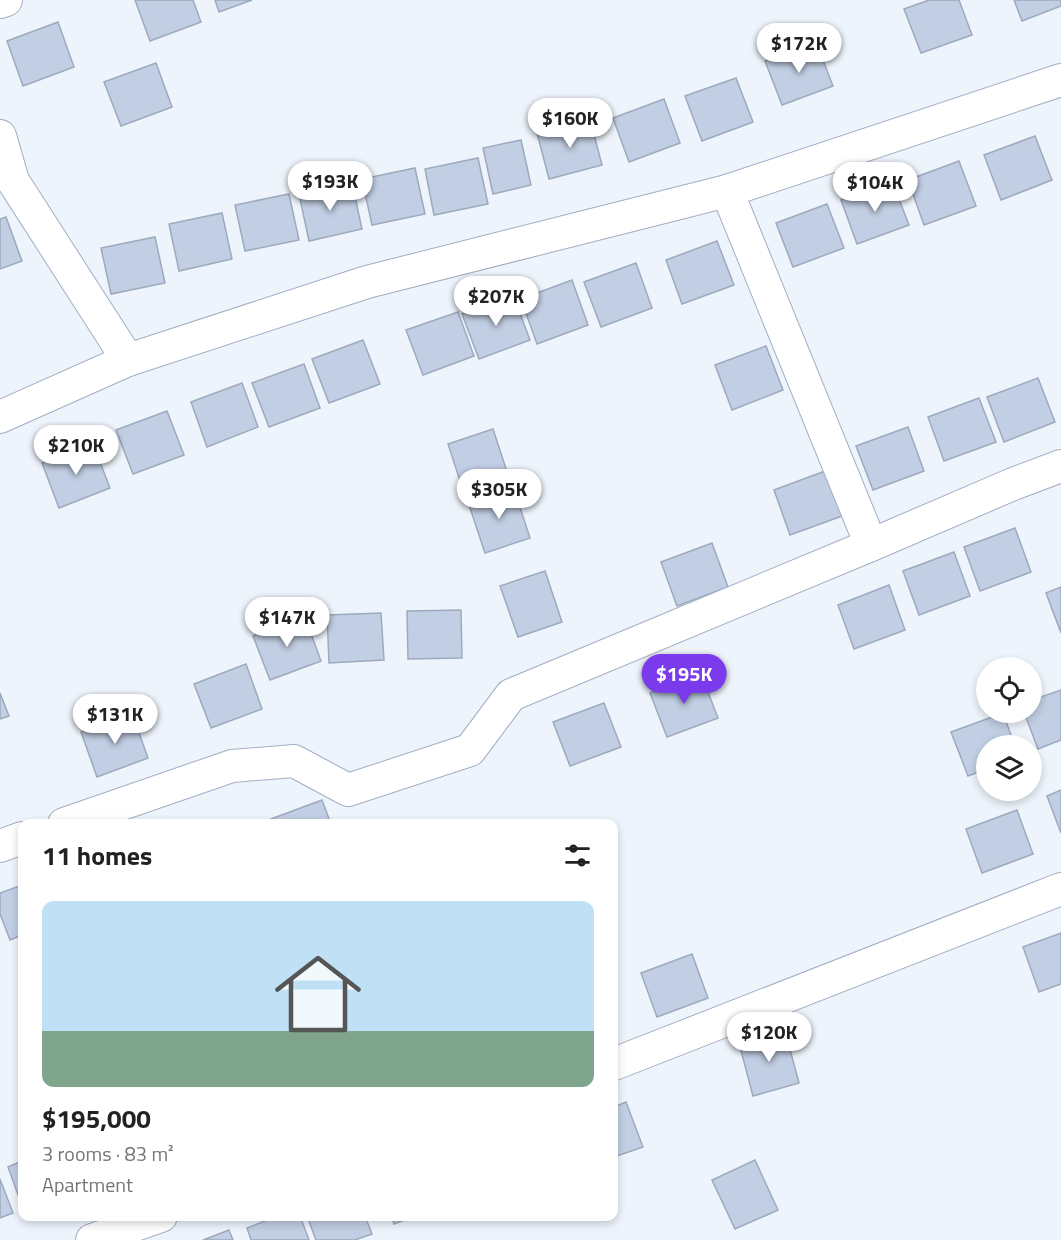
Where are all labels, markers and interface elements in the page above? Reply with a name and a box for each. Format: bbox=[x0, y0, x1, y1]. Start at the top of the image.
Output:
pin: $172K bbox=[757, 23, 841, 74]
text: $172K bbox=[771, 27, 827, 58]
pin: $160K bbox=[528, 98, 612, 149]
text: $160K bbox=[542, 102, 598, 133]
pin: $193K bbox=[288, 161, 372, 212]
pin: $104K bbox=[833, 162, 917, 213]
text: $193K bbox=[302, 165, 358, 196]
text: $104K bbox=[847, 166, 903, 197]
pin: $207K bbox=[454, 276, 538, 327]
text: $207K bbox=[468, 280, 524, 311]
pin: $210K bbox=[34, 425, 118, 476]
text: $210K bbox=[48, 429, 104, 460]
pin: $305K bbox=[457, 469, 541, 520]
text: $305K bbox=[471, 473, 527, 504]
pin: $147K bbox=[245, 597, 329, 648]
text: $147K bbox=[259, 601, 315, 632]
pin: $195K bbox=[642, 654, 726, 705]
map controls bbox=[976, 657, 1042, 801]
button: locate bbox=[976, 657, 1042, 723]
text: $195K bbox=[656, 658, 712, 689]
pin: $131K bbox=[73, 694, 157, 745]
text: $131K bbox=[87, 698, 143, 729]
button: layers bbox=[976, 735, 1042, 801]
text: 11 homes bbox=[42, 836, 152, 875]
icon: filters bbox=[561, 839, 594, 872]
icon: home bbox=[264, 940, 372, 1048]
pin: $120K bbox=[727, 1012, 811, 1063]
text: $120K bbox=[741, 1016, 797, 1047]
text: $195,000 bbox=[42, 1099, 151, 1138]
text: 3 rooms · 83 m² bbox=[42, 1138, 174, 1169]
text: Apartment bbox=[42, 1169, 133, 1200]

